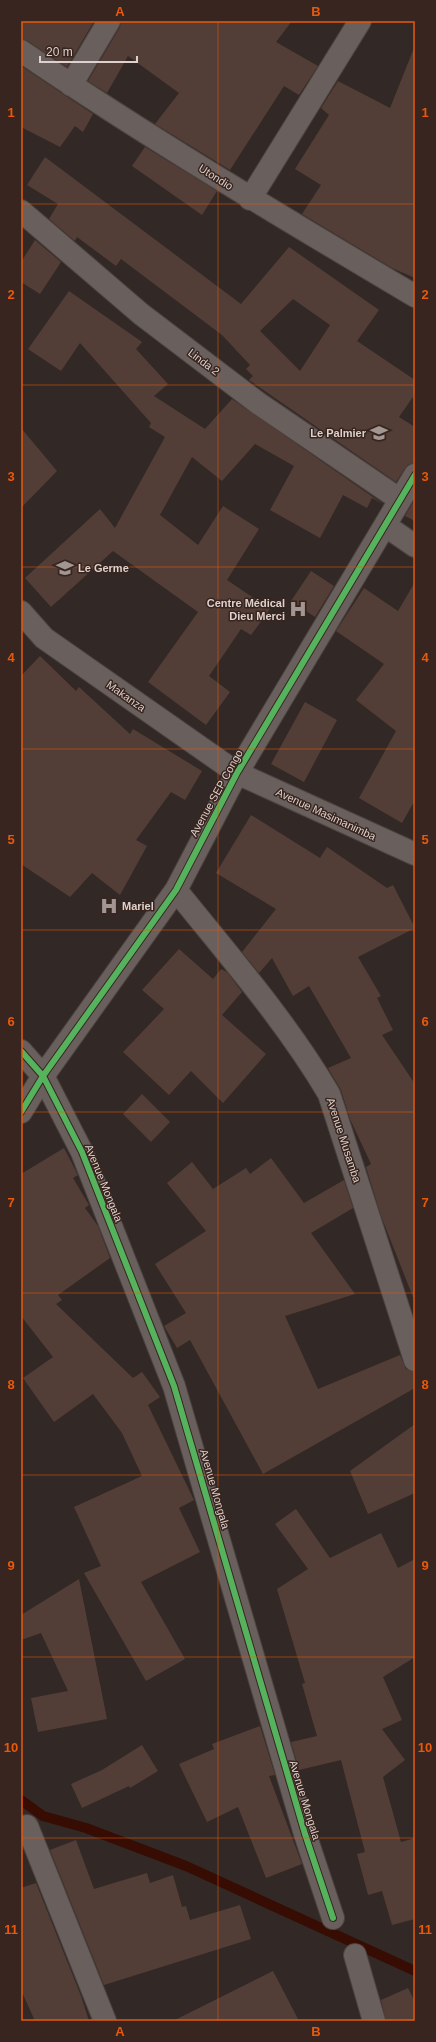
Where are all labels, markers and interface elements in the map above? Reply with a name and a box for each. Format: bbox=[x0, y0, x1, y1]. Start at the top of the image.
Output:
text: A bbox=[115, 4, 125, 19]
text: B bbox=[311, 4, 321, 19]
scale bar bbox=[40, 38, 137, 64]
text: 20 m bbox=[46, 45, 73, 59]
text: 1 bbox=[7, 105, 15, 120]
text: 1 bbox=[421, 105, 429, 120]
street label: Utondio bbox=[197, 162, 235, 192]
text: 2 bbox=[7, 287, 15, 302]
text: 2 bbox=[421, 287, 429, 302]
street label: Linda 2 bbox=[186, 346, 222, 378]
school or university icon: Le Palmier bbox=[369, 423, 389, 443]
place label: Le Palmier bbox=[310, 427, 367, 439]
text: 3 bbox=[7, 469, 15, 484]
text: 3 bbox=[421, 469, 429, 484]
school or university icon: Le Germe bbox=[55, 558, 75, 578]
place label: Le Germe bbox=[78, 562, 129, 574]
place label: Centre Médical Dieu Merci bbox=[207, 597, 285, 622]
hospital icon: Centre Médical Dieu Merci bbox=[288, 599, 308, 619]
text: 4 bbox=[7, 650, 15, 665]
text: 4 bbox=[421, 650, 429, 665]
street label: Makanza bbox=[104, 678, 148, 714]
street label: Avenue SEP Congo bbox=[187, 747, 245, 839]
street label: Avenue Masimanimba bbox=[274, 786, 379, 843]
text: 5 bbox=[7, 832, 15, 847]
text: 5 bbox=[421, 832, 429, 847]
hospital icon: Mariel bbox=[99, 896, 119, 916]
place label: Mariel bbox=[122, 900, 154, 912]
text: 6 bbox=[7, 1014, 15, 1029]
text: 6 bbox=[421, 1014, 429, 1029]
street label: Avenue Musamba bbox=[325, 1096, 364, 1185]
street label: Avenue Mongala bbox=[83, 1143, 125, 1224]
text: 7 bbox=[7, 1195, 15, 1210]
text: 7 bbox=[421, 1195, 429, 1210]
text: 8 bbox=[7, 1377, 15, 1392]
text: 8 bbox=[421, 1377, 429, 1392]
street label: Avenue Mongala bbox=[198, 1448, 232, 1531]
text: 9 bbox=[7, 1558, 15, 1573]
text: 9 bbox=[421, 1558, 429, 1573]
text: 10 bbox=[4, 1740, 18, 1755]
text: 10 bbox=[418, 1740, 432, 1755]
street label: Avenue Mongala bbox=[287, 1759, 323, 1842]
text: 11 bbox=[4, 1922, 18, 1937]
text: 11 bbox=[418, 1922, 432, 1937]
text: A bbox=[115, 2024, 125, 2039]
text: B bbox=[311, 2024, 321, 2039]

